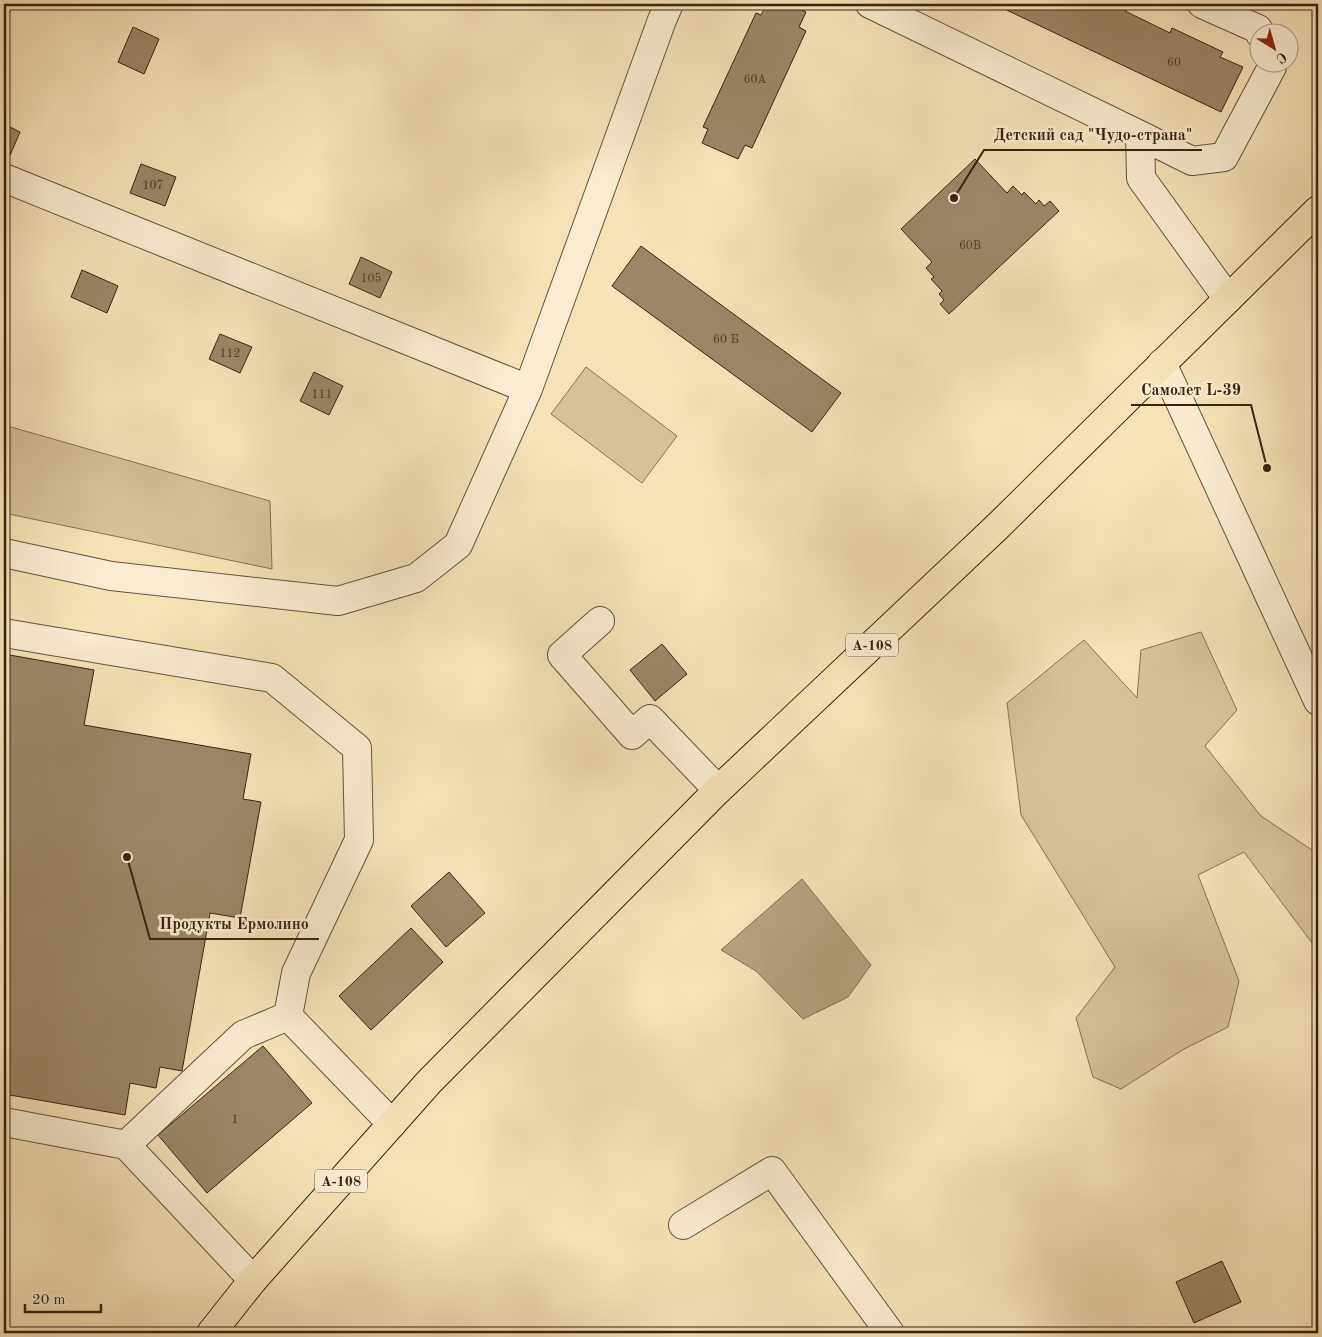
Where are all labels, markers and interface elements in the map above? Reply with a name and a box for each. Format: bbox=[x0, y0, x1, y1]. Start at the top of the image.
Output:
north arrow bbox=[1250, 22, 1300, 72]
text: С bbox=[1273, 49, 1289, 66]
house number: 60 bbox=[1167, 57, 1181, 69]
house number: 60А bbox=[743, 74, 767, 86]
callout: Детский сад "Чудо-страна" bbox=[984, 119, 1202, 150]
text: Детский сад "Чудо-страна" bbox=[994, 128, 1192, 144]
house number: 107 bbox=[143, 180, 163, 192]
house number: 60В bbox=[959, 240, 981, 252]
house number: 105 bbox=[361, 272, 381, 285]
house number: 60 Б bbox=[713, 334, 739, 346]
house number: 112 bbox=[220, 348, 240, 360]
callout: Самолет L-39 bbox=[1131, 374, 1251, 405]
text: Самолет L-39 bbox=[1141, 383, 1241, 399]
house number: 111 bbox=[312, 389, 332, 401]
road number: А-108 bbox=[846, 634, 898, 656]
callout: Продукты Ермолино bbox=[150, 908, 319, 939]
text: Продукты Ермолино bbox=[159, 917, 309, 933]
house number: 1 bbox=[232, 1114, 238, 1126]
road number: А-108 bbox=[315, 1170, 367, 1192]
scale bar bbox=[25, 1282, 101, 1314]
text: 20 m bbox=[32, 1293, 66, 1308]

